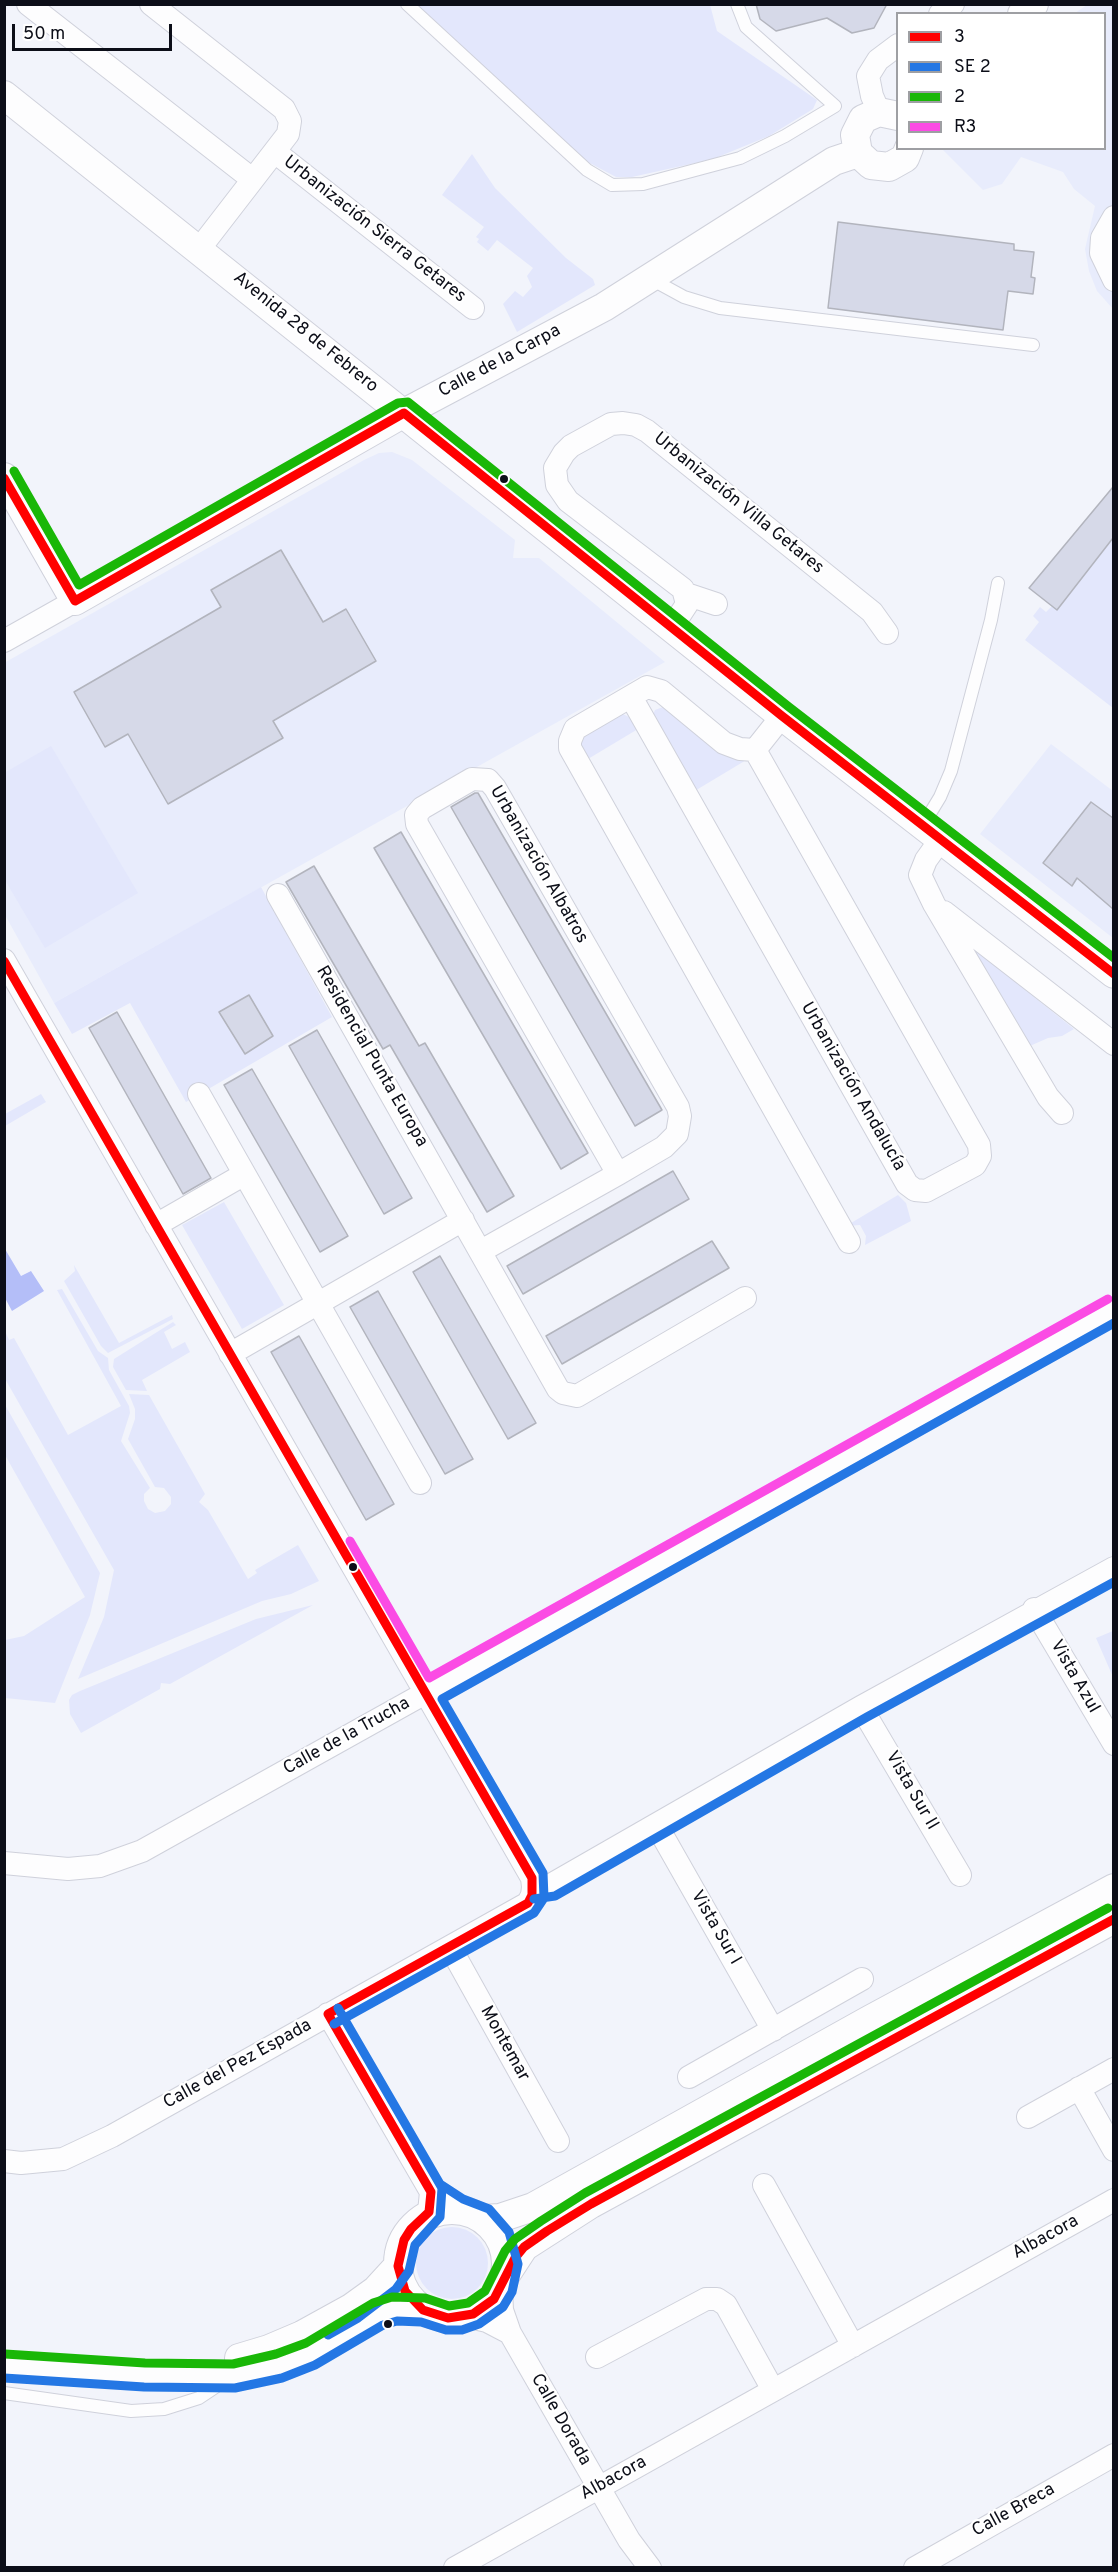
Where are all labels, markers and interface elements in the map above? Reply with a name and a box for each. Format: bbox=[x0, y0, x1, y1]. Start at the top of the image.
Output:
scale bar bbox=[15, 12, 176, 50]
legend bbox=[896, 12, 1106, 150]
text: 50 m bbox=[23, 23, 65, 46]
text: 3 bbox=[954, 26, 965, 49]
text: SE 2 bbox=[954, 56, 991, 79]
text: 2 bbox=[954, 86, 965, 109]
text: R3 bbox=[954, 116, 976, 139]
street label: Urbanización Sierra Getares bbox=[278, 152, 470, 308]
street label: Avenida 28 de Febrero bbox=[228, 268, 382, 398]
street label: Calle de la Carpa bbox=[435, 321, 565, 403]
street label: Urbanización Villa Getares bbox=[648, 429, 828, 579]
unlabelled marker bbox=[498, 473, 510, 485]
street label: Urbanización Albatros bbox=[484, 782, 592, 948]
street label: Residencial Punta Europa bbox=[310, 963, 432, 1151]
street label: Urbanización Andalucía bbox=[795, 999, 909, 1175]
unlabelled marker bbox=[347, 1561, 359, 1573]
street label: Vista Azul bbox=[1044, 1637, 1104, 1717]
street label: Calle de la Trucha bbox=[280, 1693, 414, 1781]
street label: Vista Sur II bbox=[880, 1748, 942, 1834]
street label: Vista Sur I bbox=[685, 1887, 745, 1969]
street label: Montemar bbox=[474, 2003, 534, 2085]
street label: Calle del Pez Espada bbox=[160, 2015, 316, 2115]
street label: Albacora bbox=[1009, 2211, 1083, 2265]
unlabelled marker bbox=[382, 2318, 394, 2330]
street label: Calle Dorada bbox=[525, 2370, 595, 2470]
street label: Albacora bbox=[577, 2452, 651, 2506]
street label: Calle Breca bbox=[969, 2479, 1059, 2543]

